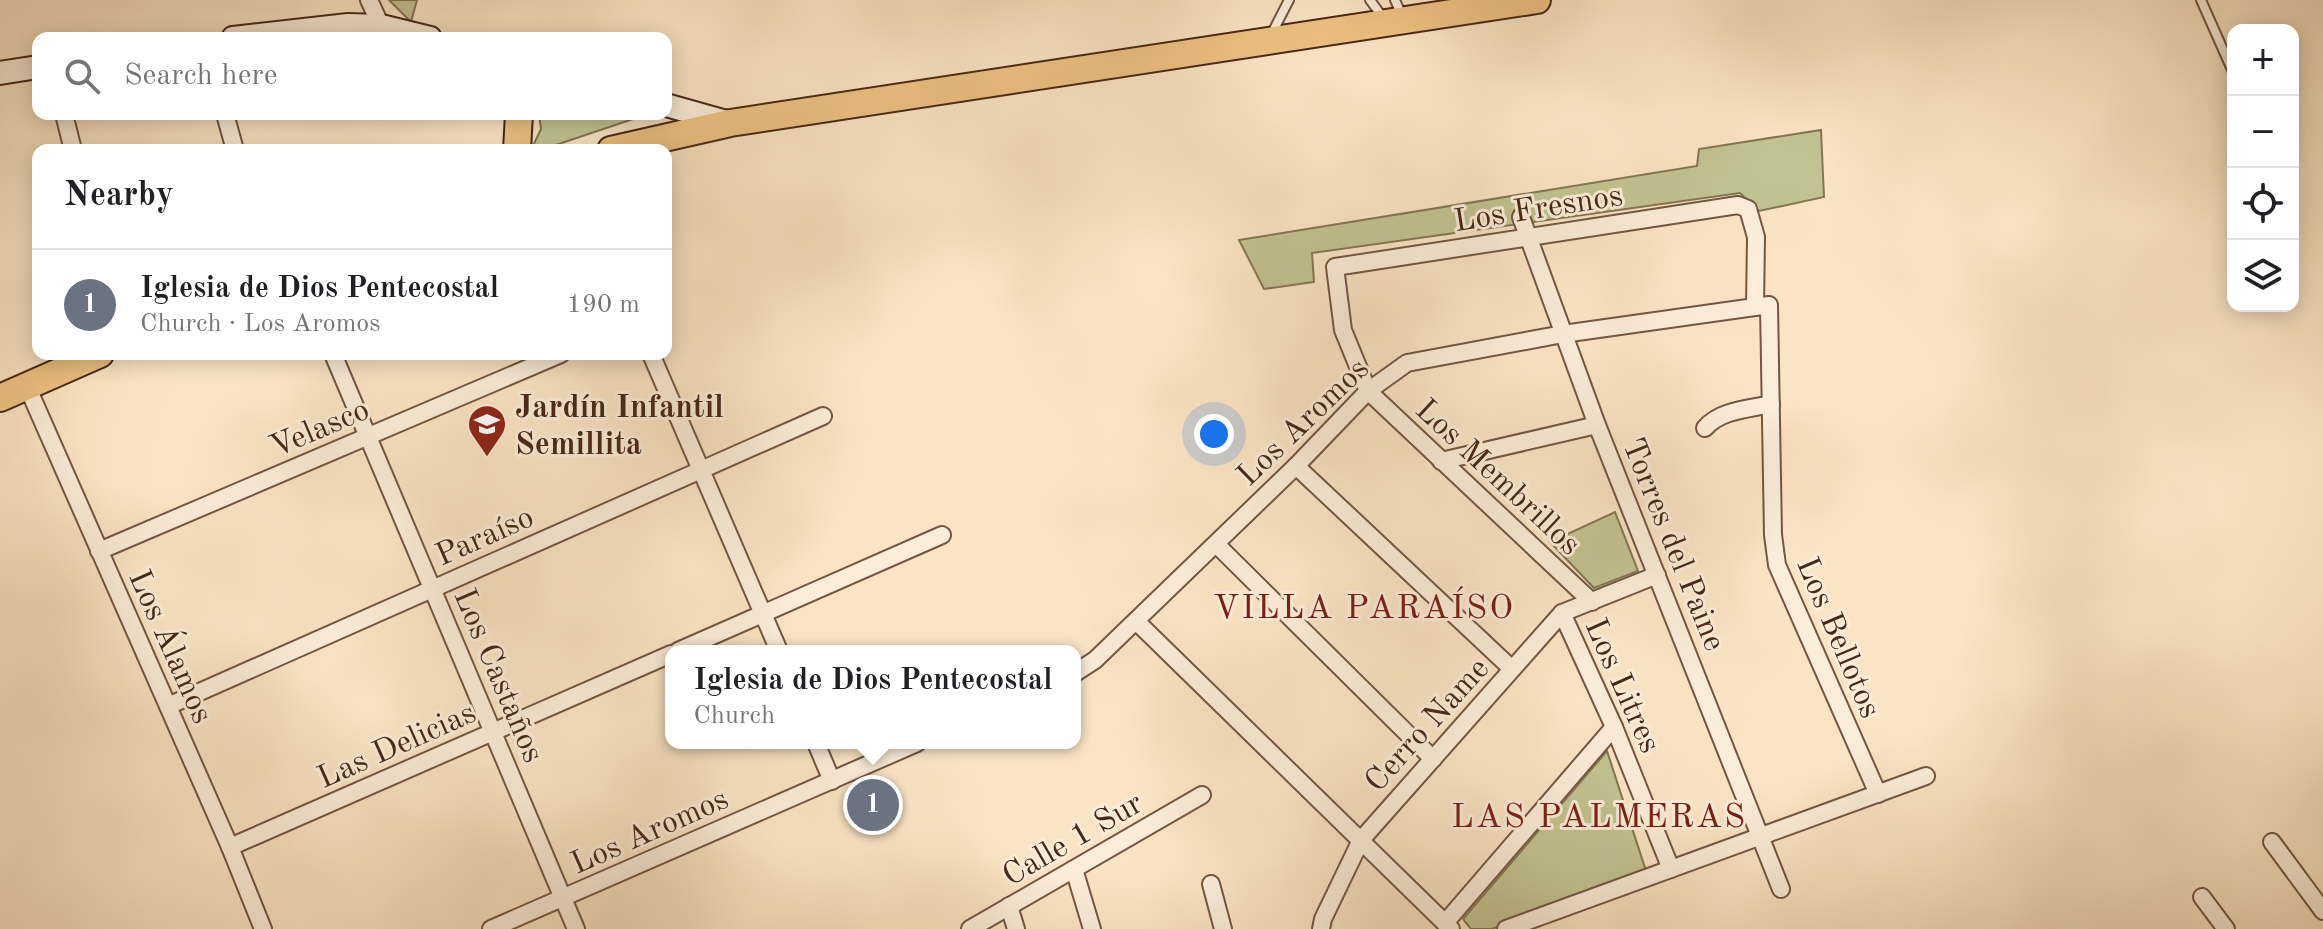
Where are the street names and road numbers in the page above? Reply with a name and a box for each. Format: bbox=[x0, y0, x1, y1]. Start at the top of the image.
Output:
street label: Los Fresnos bbox=[1452, 181, 1625, 239]
street label: Los Aromos bbox=[1232, 353, 1376, 493]
street label: Los Membrillos bbox=[1408, 394, 1585, 562]
street label: Velasco bbox=[266, 395, 375, 465]
street label: Torres del Paine bbox=[1615, 434, 1729, 656]
street label: Paraíso bbox=[431, 502, 539, 573]
street label: Los Bellotos bbox=[1789, 553, 1885, 723]
street label: Los Álamos bbox=[121, 563, 223, 729]
street label: Los Castaños bbox=[446, 585, 548, 768]
street label: Los Litres bbox=[1578, 614, 1665, 758]
street label: Cerro Name bbox=[1360, 653, 1496, 799]
street label: Las Delicias bbox=[313, 698, 481, 796]
street label: Los Aromos bbox=[567, 784, 734, 882]
street label: Calle 1 Sur bbox=[998, 788, 1149, 893]

